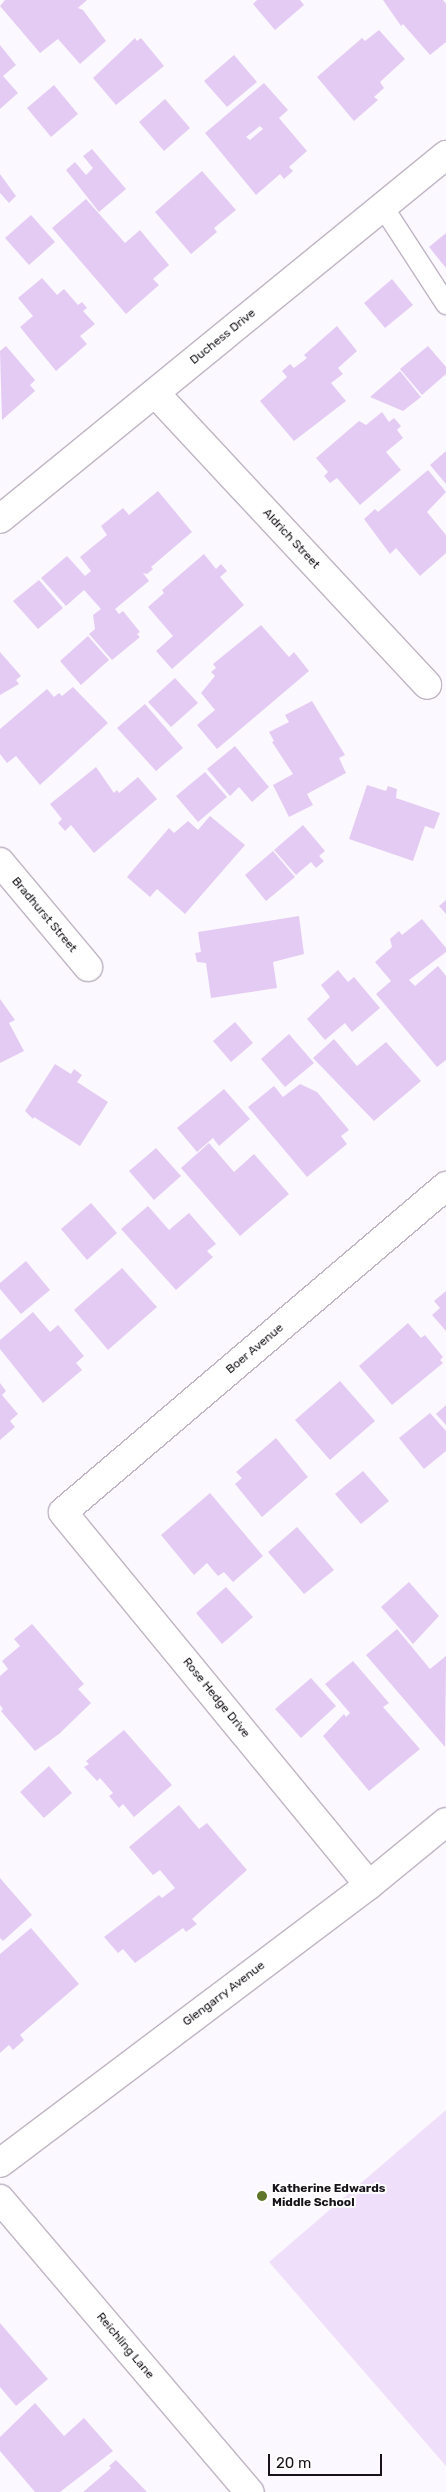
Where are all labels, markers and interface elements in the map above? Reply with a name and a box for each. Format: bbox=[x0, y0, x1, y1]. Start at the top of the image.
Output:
street label: Duchess Drive bbox=[187, 306, 259, 368]
street label: Aldrich Street bbox=[259, 506, 323, 572]
street label: Bradhurst Street bbox=[8, 874, 80, 956]
street label: Boer Avenue bbox=[223, 1321, 287, 1377]
street label: Rose Hedge Drive bbox=[179, 1655, 253, 1741]
street label: Glengarry Avenue bbox=[180, 1958, 268, 2030]
place label: Katherine Edwards Middle School bbox=[272, 2182, 385, 2210]
marker: Katherine Edwards Middle School bbox=[256, 2190, 268, 2202]
street label: Reichling Lane bbox=[93, 2310, 157, 2382]
scale bar bbox=[271, 2444, 385, 2476]
text: 20 m bbox=[276, 2454, 311, 2472]

